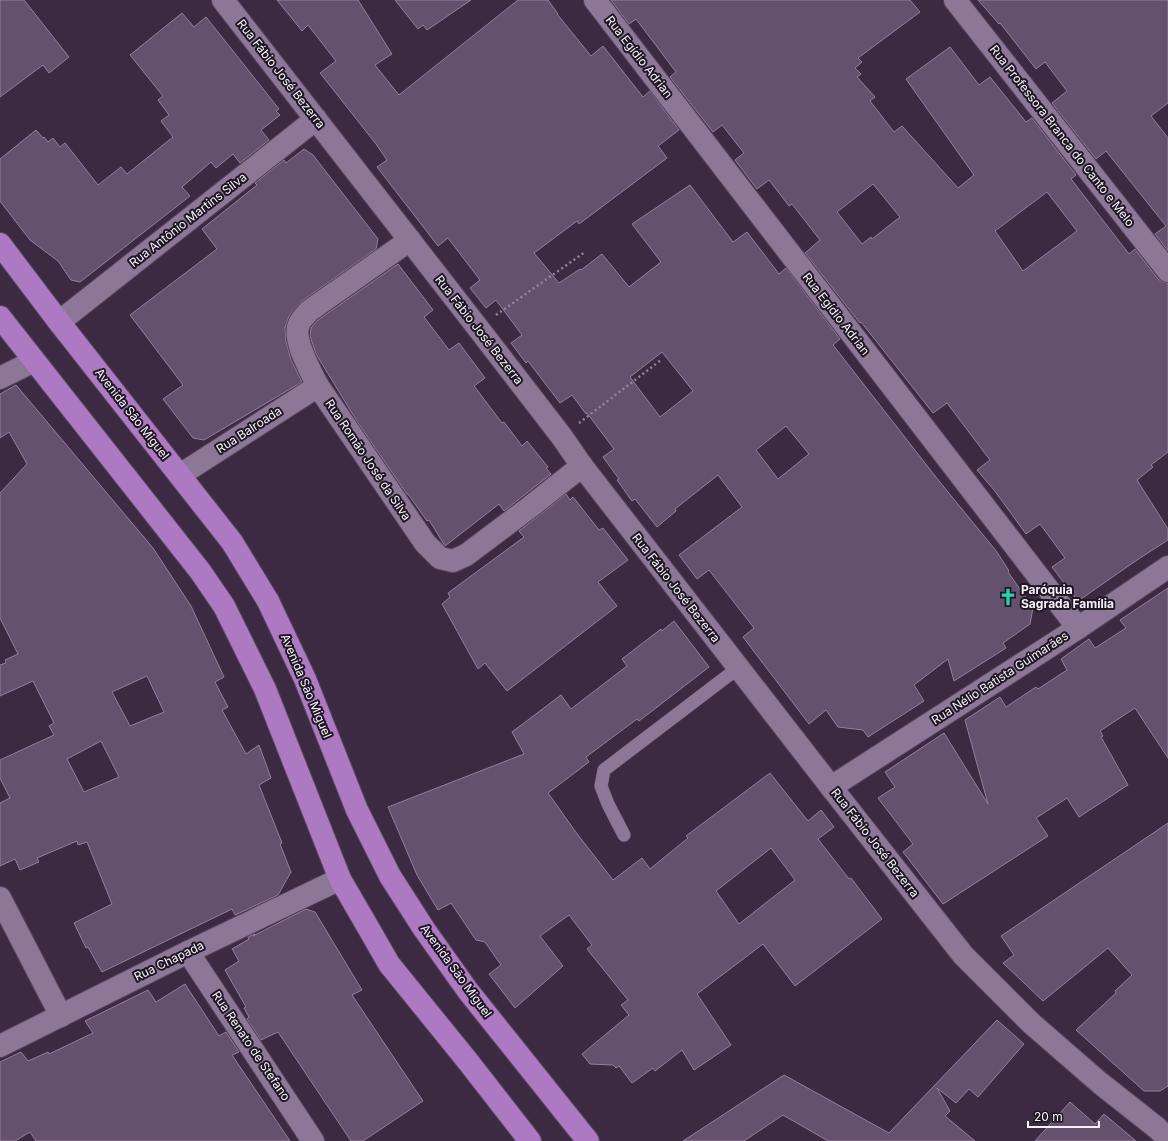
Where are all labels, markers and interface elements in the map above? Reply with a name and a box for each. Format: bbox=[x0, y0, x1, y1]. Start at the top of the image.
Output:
street label: Rua Egídio Adrian bbox=[603, 13, 676, 101]
street label: Rua Fábio José Bezerra bbox=[234, 16, 329, 131]
street label: Rua Professora Branca do Canto e Melo bbox=[987, 42, 1138, 229]
street label: Rua Antônio Martins Silva bbox=[126, 169, 249, 270]
street label: Rua Egídio Adrian bbox=[800, 270, 873, 358]
street label: Rua Fábio José Bezerra bbox=[432, 272, 527, 387]
street label: Avenida São Miguel bbox=[92, 365, 173, 462]
street label: Rua Romão José da Silva bbox=[322, 396, 415, 523]
street label: Rua Balroada bbox=[213, 403, 284, 456]
street label: Rua Fábio José Bezerra bbox=[629, 530, 724, 645]
place label: Paróquia Sagrada Família bbox=[1021, 582, 1114, 611]
church icon: Paróquia Sagrada Família bbox=[998, 587, 1018, 607]
street label: Rua Nélio Batista Guimarães bbox=[929, 628, 1071, 727]
street label: Avenida São Miguel bbox=[278, 632, 335, 740]
street label: Rua Fábio José Bezerra bbox=[828, 785, 923, 900]
street label: Avenida São Miguel bbox=[418, 921, 495, 1020]
street label: Rua Chapada bbox=[131, 937, 206, 984]
street label: Rua Renato de Stefano bbox=[209, 988, 294, 1103]
scale bar bbox=[1028, 1103, 1099, 1129]
text: 20 m bbox=[1034, 1109, 1063, 1124]

